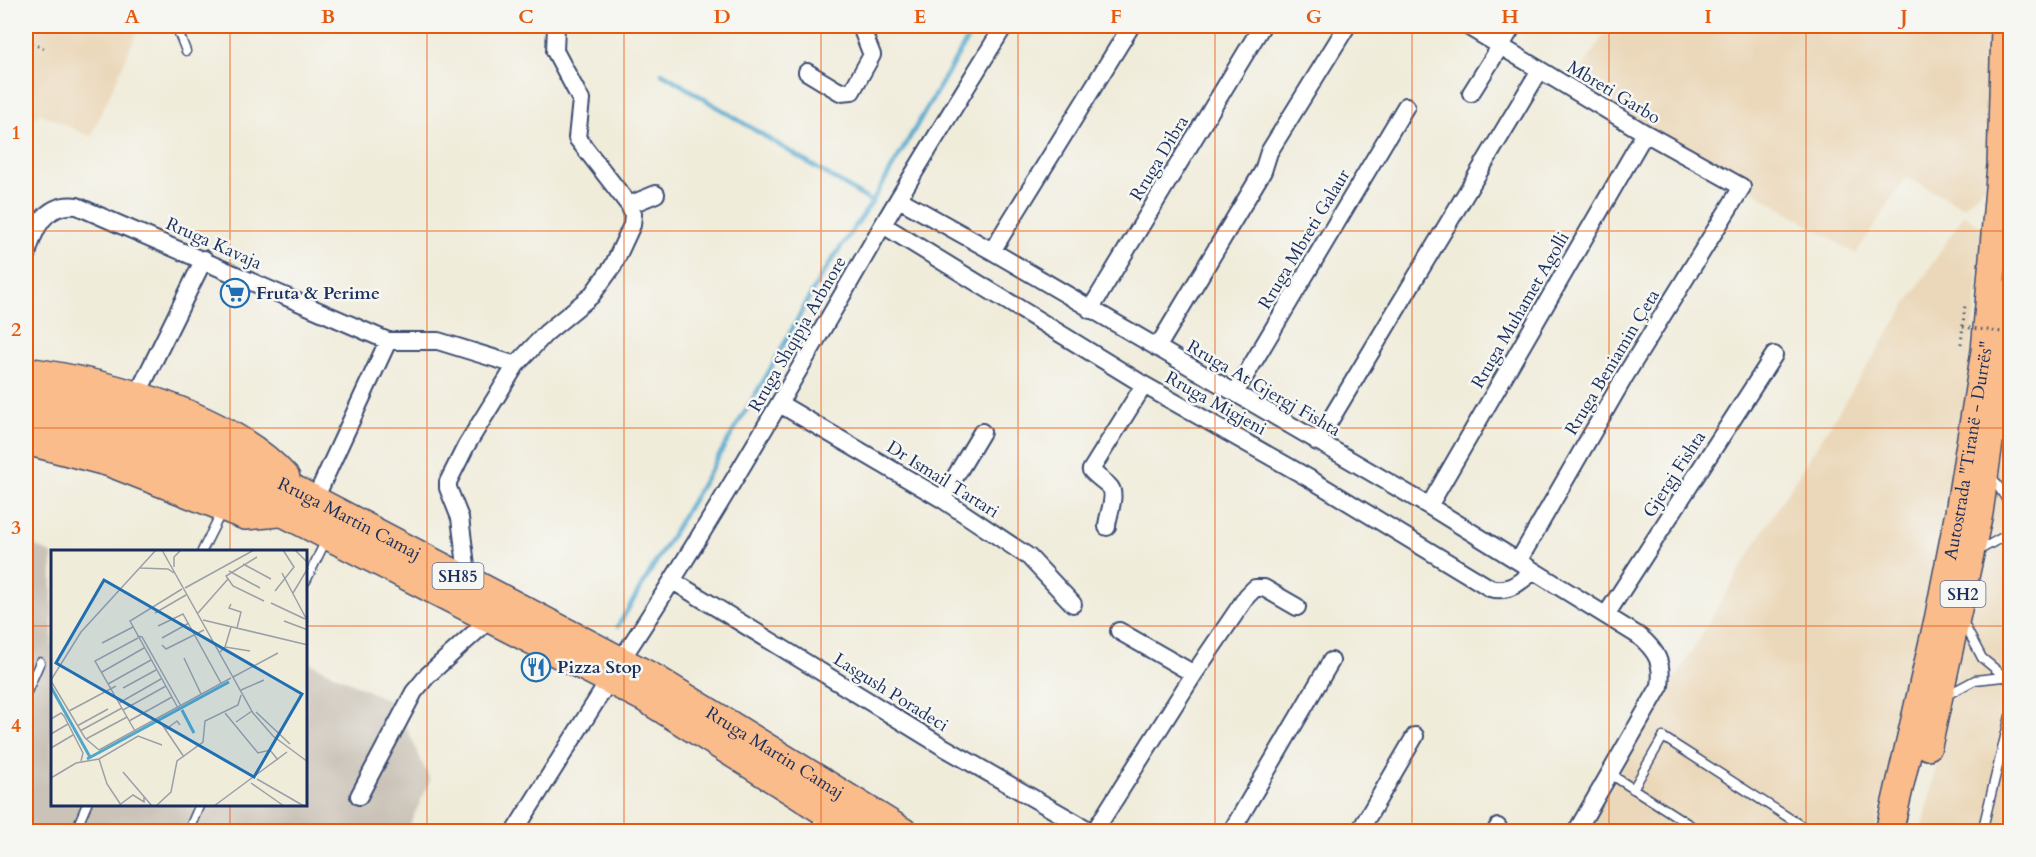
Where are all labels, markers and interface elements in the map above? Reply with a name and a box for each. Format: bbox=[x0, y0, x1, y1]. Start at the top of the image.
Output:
text: A bbox=[124, 3, 140, 30]
text: B bbox=[321, 3, 335, 30]
text: C bbox=[518, 3, 534, 30]
text: D bbox=[713, 3, 731, 30]
text: E bbox=[914, 3, 926, 30]
text: F bbox=[1110, 3, 1122, 30]
text: G bbox=[1306, 3, 1322, 30]
text: H bbox=[1501, 3, 1519, 30]
text: I bbox=[1704, 3, 1712, 30]
text: J bbox=[1897, 3, 1908, 30]
street label: Mbreti Garbo bbox=[1562, 55, 1665, 130]
street label: Rruga Dibra bbox=[1124, 111, 1195, 206]
text: 1 bbox=[11, 119, 21, 146]
street label: Rruga Mbreti Galaur bbox=[1253, 164, 1356, 314]
street label: Rruga Kavaja bbox=[162, 211, 266, 276]
street label: Rruga Muhamet Agolli bbox=[1465, 227, 1575, 393]
street label: Rruga Shqipja Arbnore bbox=[743, 252, 852, 417]
supermarket icon: Fruta & Perime bbox=[219, 277, 251, 309]
place label: Fruta & Perime bbox=[256, 281, 380, 306]
street label: Rruga Beniamin Çeta bbox=[1559, 285, 1666, 440]
text: 2 bbox=[11, 316, 21, 343]
street label: Rruga At Gjergj Fishta bbox=[1182, 334, 1345, 443]
street label: Autostrada "Tiranë - Durrës" bbox=[1938, 340, 1999, 562]
street label: Rruga Migjeni bbox=[1161, 365, 1271, 442]
street label: Gjergj Fishta bbox=[1637, 426, 1712, 522]
street label: Dr Ismail Tartari bbox=[882, 435, 1004, 524]
street label: Rruga Martin Camaj bbox=[274, 471, 425, 566]
text: 3 bbox=[11, 514, 21, 541]
inset map bbox=[51, 550, 308, 806]
road number: SH85 bbox=[432, 563, 484, 589]
road number: SH2 bbox=[1940, 581, 1986, 607]
street label: Lasgush Poradeci bbox=[829, 647, 953, 738]
restaurant icon: Pizza Stop bbox=[520, 651, 552, 683]
place label: Pizza Stop bbox=[557, 655, 642, 680]
street label: Rruga Martin Camaj bbox=[701, 701, 849, 805]
text: 4 bbox=[11, 712, 21, 739]

